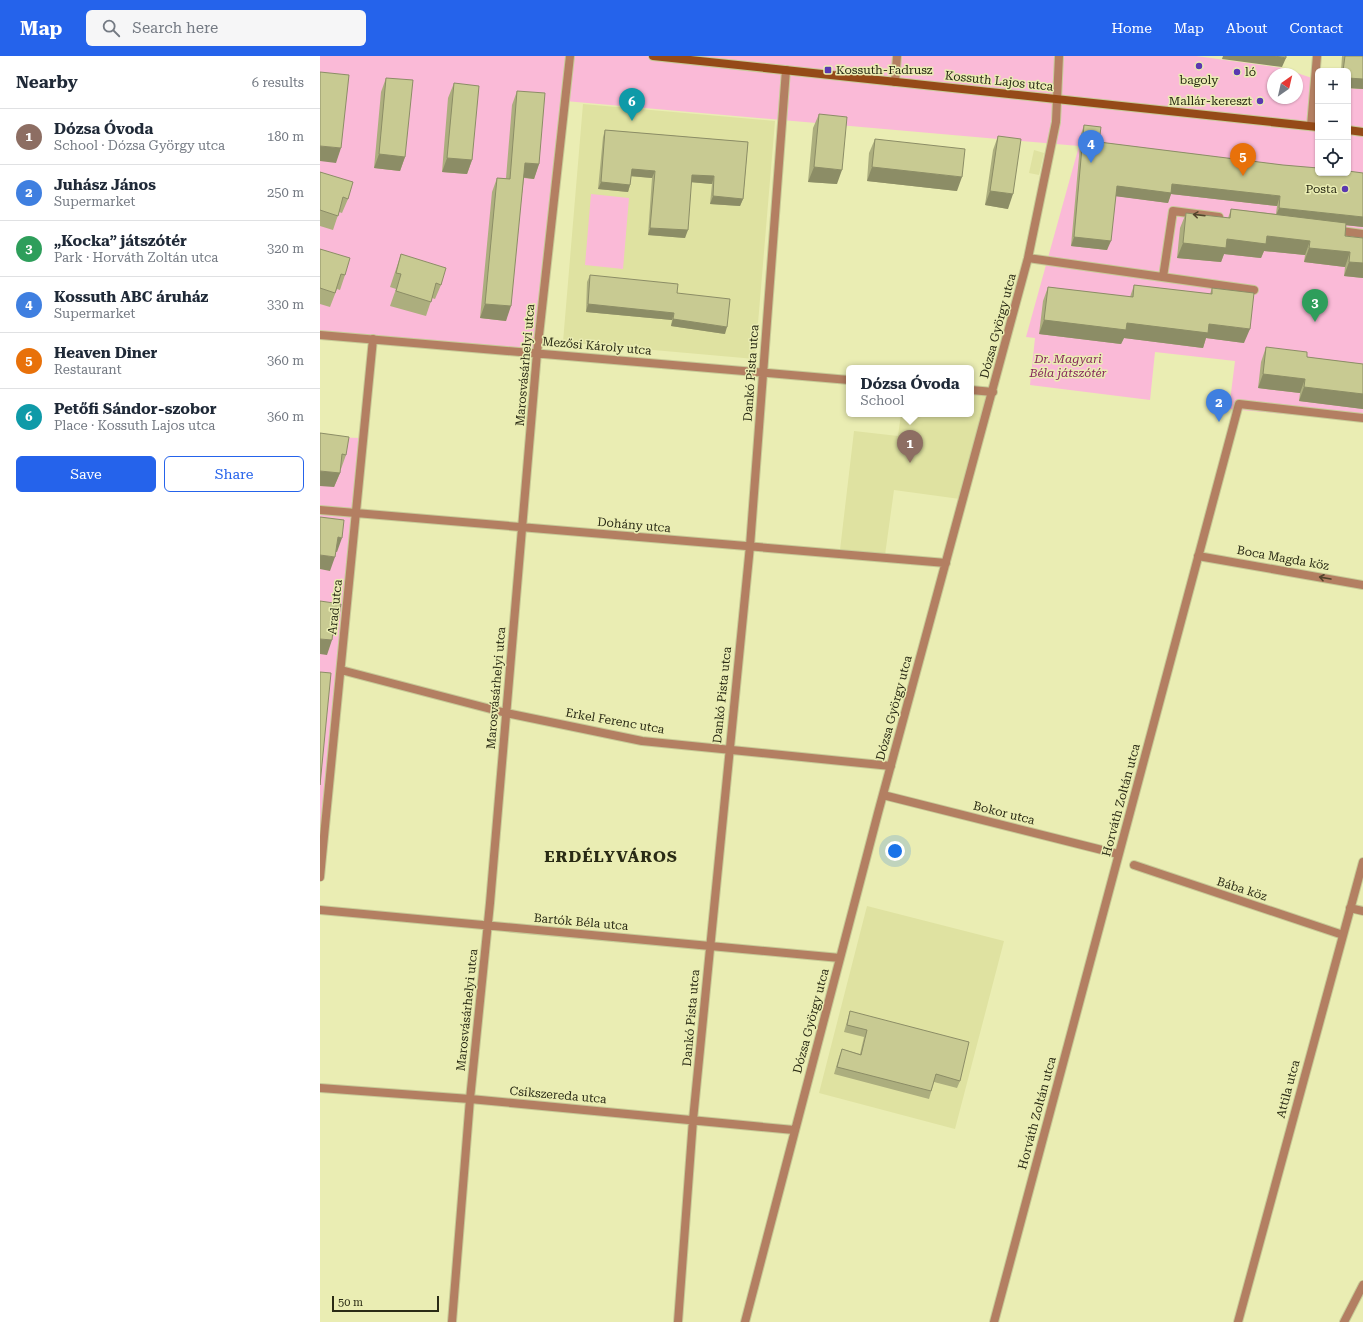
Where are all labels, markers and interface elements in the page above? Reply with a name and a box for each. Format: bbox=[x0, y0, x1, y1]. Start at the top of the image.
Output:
search box bbox=[86, 10, 366, 46]
text: Map bbox=[20, 17, 62, 40]
icon: search bbox=[100, 17, 122, 39]
text: Search here bbox=[132, 19, 218, 37]
text: Home bbox=[1111, 20, 1152, 36]
text: Map bbox=[1174, 20, 1204, 36]
text: About bbox=[1226, 20, 1268, 36]
text: Contact bbox=[1290, 20, 1343, 36]
marker: bagoly bbox=[1194, 61, 1204, 71]
place label: Kossuth-Fadrusz bbox=[836, 63, 933, 77]
marker: Kossuth-Fadrusz bbox=[823, 65, 833, 75]
place label: ló bbox=[1245, 65, 1256, 79]
marker: ló bbox=[1232, 67, 1242, 77]
street label: Kossuth Lajos utca bbox=[944, 68, 1054, 94]
north arrow bbox=[1267, 68, 1303, 104]
map controls bbox=[1315, 68, 1351, 176]
button: + bbox=[1315, 68, 1351, 104]
text: Nearby bbox=[16, 72, 78, 92]
place label: bagoly bbox=[1180, 73, 1219, 87]
text: 6 results bbox=[252, 75, 304, 90]
pin: 6 bbox=[619, 88, 645, 121]
place label: Mallár-kereszt bbox=[1169, 94, 1253, 108]
marker: Mallár-kereszt bbox=[1255, 96, 1265, 106]
button: − bbox=[1315, 104, 1351, 140]
text: Dózsa Óvoda bbox=[54, 120, 153, 138]
text: 1 bbox=[25, 129, 33, 144]
text: 180 m bbox=[267, 129, 304, 144]
pin: 4 bbox=[1078, 130, 1104, 163]
text: School · Dózsa György utca bbox=[54, 138, 225, 153]
button: locate bbox=[1315, 140, 1351, 176]
pin: 5 bbox=[1230, 143, 1256, 176]
text: Juhász János bbox=[54, 176, 156, 194]
place label: Posta bbox=[1306, 182, 1337, 196]
marker: Posta bbox=[1340, 184, 1350, 194]
text: 2 bbox=[25, 185, 33, 200]
text: 250 m bbox=[267, 185, 304, 200]
text: Supermarket bbox=[54, 194, 135, 209]
one-way arrow bbox=[1193, 211, 1206, 218]
text: „Kocka” játszótér bbox=[54, 232, 187, 250]
text: 3 bbox=[25, 241, 33, 256]
text: 320 m bbox=[267, 241, 304, 256]
text: Park · Horváth Zoltán utca bbox=[54, 250, 218, 265]
street label: Dózsa György utca bbox=[977, 271, 1019, 380]
text: Kossuth ABC áruház bbox=[54, 288, 208, 306]
pin: 3 bbox=[1302, 289, 1328, 322]
text: 4 bbox=[25, 297, 33, 312]
text: 330 m bbox=[267, 297, 304, 312]
street label: Marosvásárhelyi utca bbox=[513, 303, 537, 427]
text: Supermarket bbox=[54, 306, 135, 321]
street label: Dankó Pista utca bbox=[741, 323, 761, 422]
street label: Mezősi Károly utca bbox=[542, 334, 653, 358]
text: Heaven Diner bbox=[54, 344, 157, 362]
park label: Dr. Magyari Béla játszótér bbox=[1028, 352, 1107, 380]
text: 5 bbox=[25, 353, 33, 368]
text: 360 m bbox=[267, 353, 304, 368]
text: Restaurant bbox=[54, 362, 122, 377]
popup bbox=[846, 365, 974, 417]
text: Dózsa Óvoda bbox=[860, 375, 960, 393]
pin: 2 bbox=[1206, 389, 1232, 422]
text: School bbox=[860, 393, 904, 408]
text: Petőfi Sándor-szobor bbox=[54, 400, 217, 418]
text: 6 bbox=[25, 409, 33, 424]
text: 360 m bbox=[267, 409, 304, 424]
text: Place · Kossuth Lajos utca bbox=[54, 418, 215, 433]
pin: 1 bbox=[897, 430, 923, 463]
button: Save bbox=[16, 456, 156, 492]
button: Share bbox=[164, 456, 304, 492]
street label: Dohány utca bbox=[597, 515, 672, 535]
street label: Boca Magda köz bbox=[1236, 543, 1331, 573]
one-way arrow bbox=[1319, 574, 1332, 582]
street label: Arad utca bbox=[325, 578, 345, 635]
street label: Marosvásárhelyi utca bbox=[484, 626, 508, 750]
street label: Dankó Pista utca bbox=[710, 645, 734, 744]
street label: Dózsa György utca bbox=[873, 653, 915, 762]
street label: Erkel Ferenc utca bbox=[564, 705, 666, 737]
street label: Horváth Zoltán utca bbox=[1099, 742, 1143, 858]
street label: Bokor utca bbox=[972, 799, 1037, 828]
your location bbox=[885, 841, 905, 861]
district label: ERDÉLYVÁROS bbox=[544, 847, 678, 866]
street label: Bába köz bbox=[1215, 874, 1269, 904]
street label: Bartók Béla utca bbox=[533, 911, 629, 933]
street label: Marosvásárhelyi utca bbox=[454, 948, 480, 1072]
street label: Dózsa György utca bbox=[790, 966, 832, 1075]
street label: Dankó Pista utca bbox=[680, 968, 702, 1067]
street label: Horváth Zoltán utca bbox=[1015, 1055, 1059, 1171]
street label: Attila utca bbox=[1274, 1058, 1303, 1120]
street label: Csíkszereda utca bbox=[509, 1084, 608, 1106]
scale bar bbox=[332, 1294, 439, 1313]
text: 50 m bbox=[338, 1296, 363, 1309]

